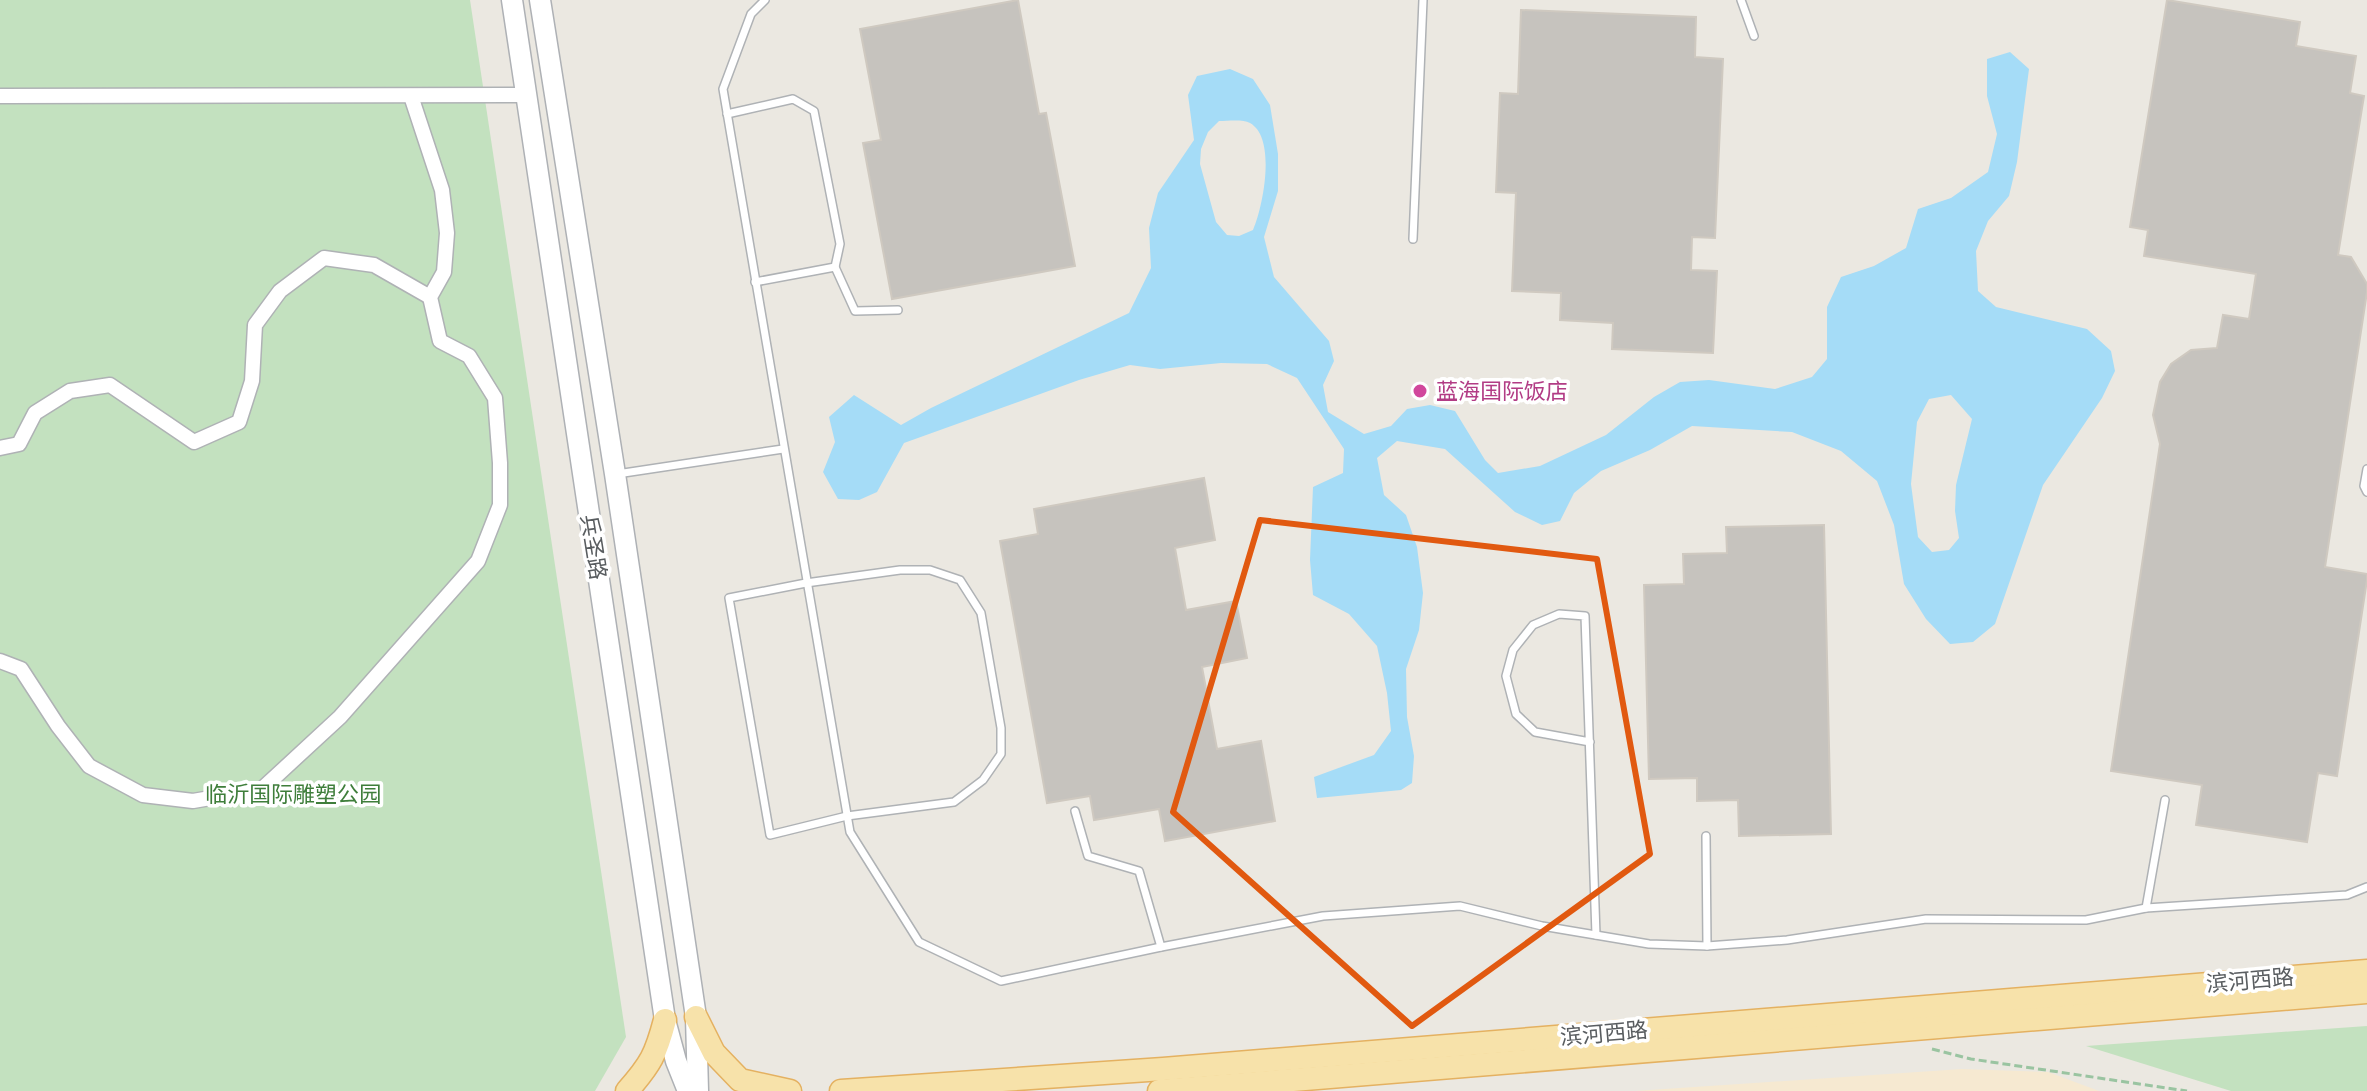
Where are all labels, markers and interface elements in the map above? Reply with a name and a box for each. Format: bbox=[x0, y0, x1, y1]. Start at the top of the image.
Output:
place label: 蓝海国际饭店 bbox=[1436, 378, 1568, 404]
marker: 蓝海国际饭店 bbox=[1411, 382, 1429, 400]
street label: 兵圣路 bbox=[576, 512, 612, 582]
park label: 临沂国际雕塑公园 bbox=[205, 781, 381, 807]
street label: 滨河西路 bbox=[2205, 963, 2295, 997]
street label: 滨河西路 bbox=[1559, 1016, 1649, 1050]

